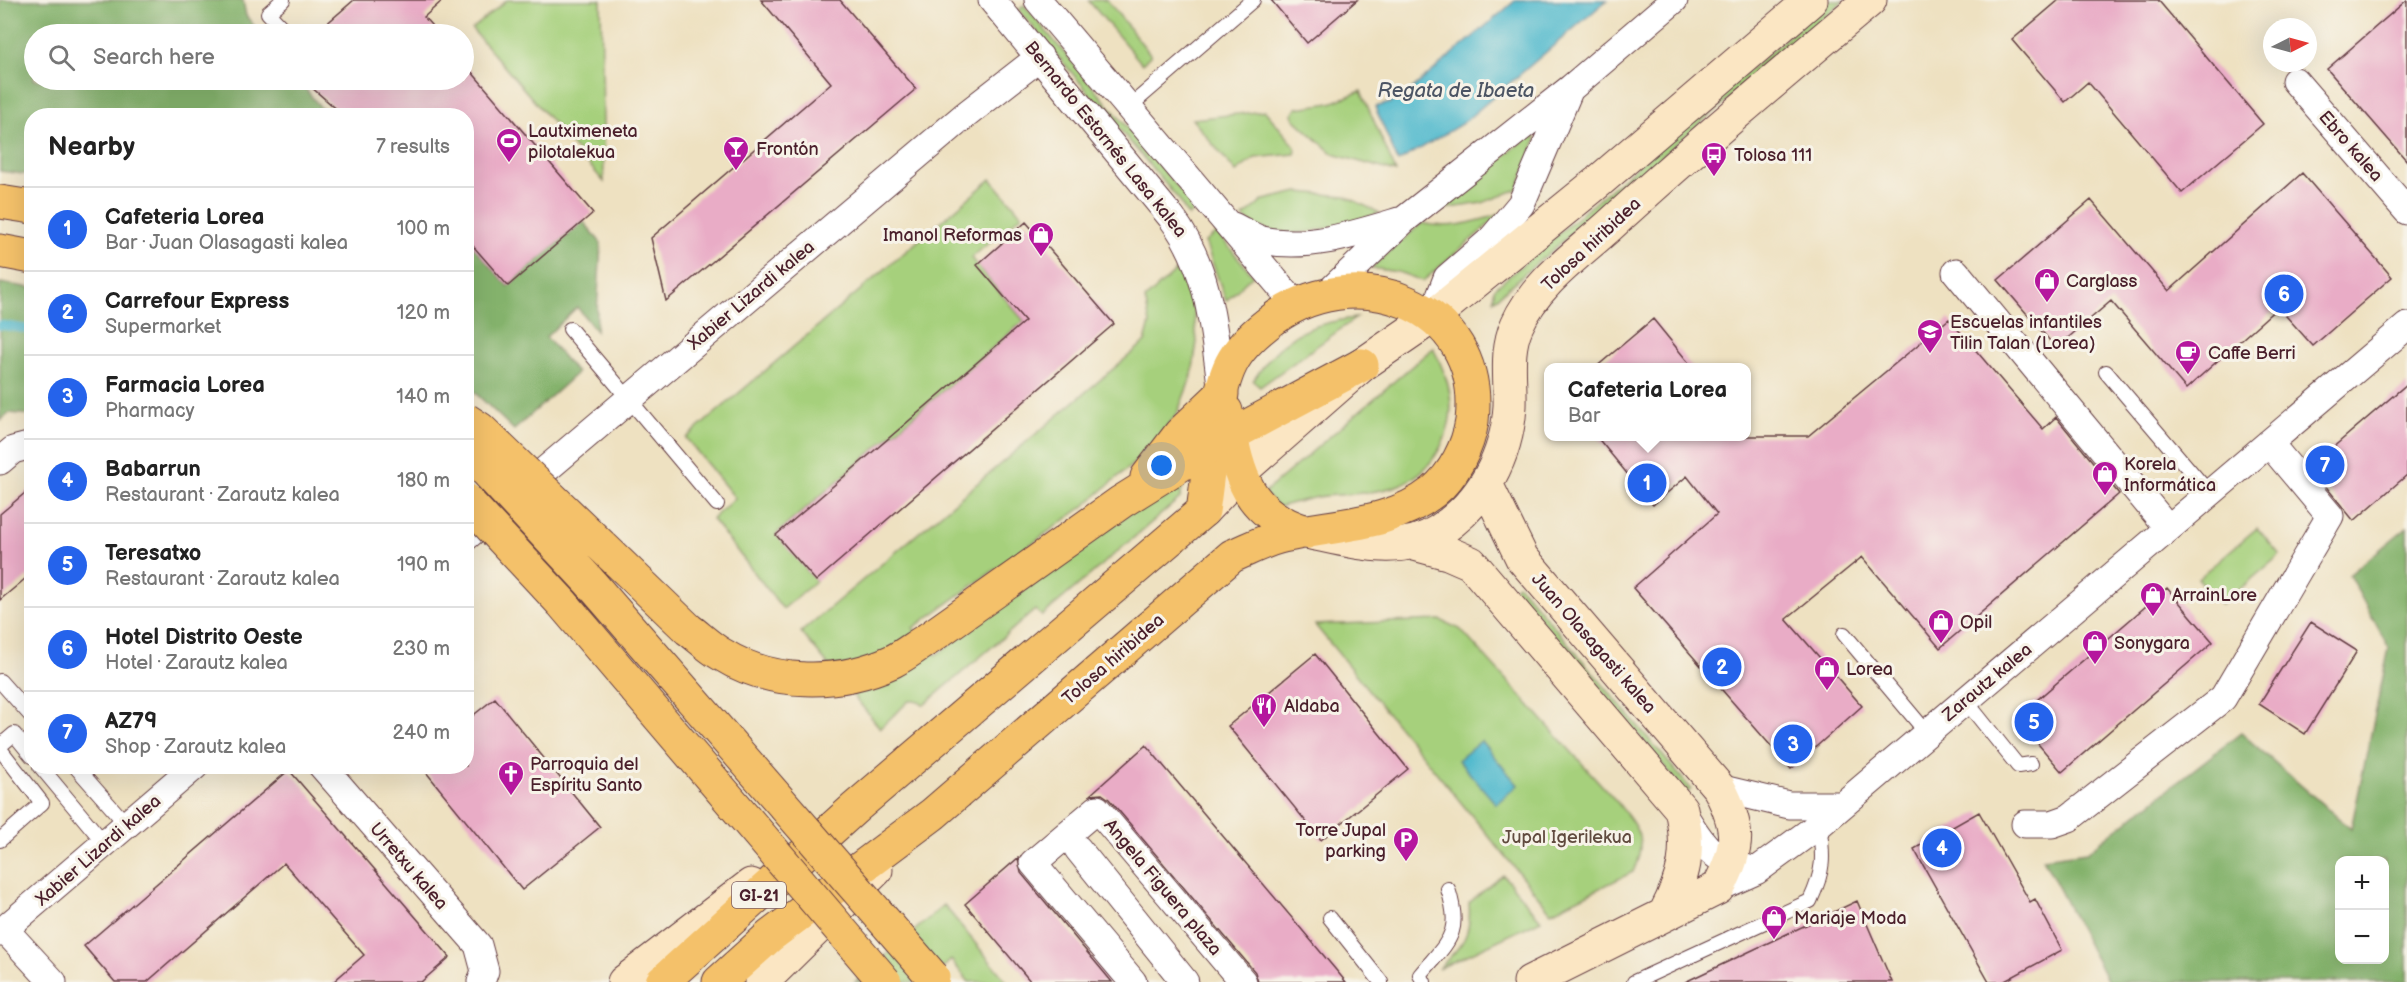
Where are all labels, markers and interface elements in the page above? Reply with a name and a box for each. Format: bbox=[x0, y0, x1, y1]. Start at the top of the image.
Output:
north arrow bbox=[2263, 18, 2317, 72]
search box bbox=[24, 24, 474, 90]
street label: Bernardo Estornés Lasa kalea bbox=[1020, 37, 1191, 242]
icon: search bbox=[45, 41, 78, 74]
text: Search here bbox=[93, 44, 215, 71]
water label: Regata de Ibaeta bbox=[1378, 79, 1534, 103]
street label: Ebro kalea bbox=[2314, 107, 2387, 186]
place label: Lautximeneta pilotalekua bbox=[528, 121, 638, 163]
sports icon: Lautximeneta pilotalekua bbox=[494, 126, 524, 164]
text: Nearby bbox=[48, 132, 135, 163]
bar icon: Frontón bbox=[721, 134, 751, 172]
text: 7 results bbox=[376, 135, 450, 159]
place label: Frontón bbox=[756, 139, 819, 160]
bus stop icon: Tolosa 111 bbox=[1699, 140, 1729, 178]
place label: Tolosa 111 bbox=[1734, 145, 1812, 166]
street label: Tolosa hiribidea bbox=[1538, 193, 1645, 296]
text: Cafeteria Lorea bbox=[105, 204, 264, 231]
text: 1 bbox=[63, 217, 72, 241]
text: 100 m bbox=[397, 217, 450, 241]
shop icon: Imanol Reformas bbox=[1026, 220, 1056, 258]
place label: Imanol Reformas bbox=[883, 225, 1022, 246]
text: Bar · Juan Olasagasti kalea bbox=[105, 231, 348, 255]
street label: Xabier Lizardi kalea bbox=[683, 236, 819, 355]
shop icon: Carglass bbox=[2032, 266, 2062, 304]
place label: Carglass bbox=[2066, 271, 2137, 292]
pin: 6 bbox=[2264, 272, 2304, 316]
text: Carrefour Express bbox=[105, 288, 289, 315]
text: 2 bbox=[62, 301, 73, 325]
text: 120 m bbox=[397, 301, 450, 325]
place label: Escuelas infantiles Tilin Talan (Lorea) bbox=[1950, 312, 2102, 354]
text: Supermarket bbox=[105, 315, 221, 339]
school or university icon: Escuelas infantiles Tilin Talan (Lorea) bbox=[1915, 317, 1945, 355]
cafe icon: Caffe Berri bbox=[2173, 338, 2203, 376]
place label: Caffe Berri bbox=[2208, 343, 2296, 364]
popup bbox=[1544, 363, 1751, 441]
text: Farmacia Lorea bbox=[105, 372, 265, 399]
text: Cafeteria Lorea bbox=[1568, 377, 1727, 404]
text: 3 bbox=[62, 385, 73, 409]
text: 140 m bbox=[396, 385, 450, 409]
text: Pharmacy bbox=[105, 399, 195, 423]
text: Bar bbox=[1568, 404, 1600, 428]
pin: 7 bbox=[2306, 442, 2344, 488]
your location bbox=[1147, 451, 1176, 480]
place label: Korela Informática bbox=[2124, 454, 2216, 496]
text: Babarrun bbox=[105, 456, 201, 483]
shop icon: Korela Informática bbox=[2090, 459, 2120, 497]
pin: 1 bbox=[1628, 460, 1666, 506]
text: 4 bbox=[62, 469, 73, 493]
text: 180 m bbox=[397, 469, 450, 493]
text: Restaurant · Zarautz kalea bbox=[105, 483, 340, 507]
text: Teresatxo bbox=[105, 540, 201, 567]
text: 5 bbox=[62, 553, 73, 577]
text: 190 m bbox=[397, 553, 450, 577]
text: Restaurant · Zarautz kalea bbox=[105, 567, 340, 591]
street label: Juan Olasagasti kalea bbox=[1527, 569, 1660, 718]
shop icon: ArrainLore bbox=[2138, 580, 2168, 618]
place label: ArrainLore bbox=[2172, 585, 2257, 606]
shop icon: Opil bbox=[1926, 607, 1956, 645]
street label: Tolosa hiribidea bbox=[1058, 610, 1168, 709]
place label: Opil bbox=[1960, 612, 1992, 633]
text: Hotel Distrito Oeste bbox=[105, 624, 303, 651]
shop icon: Sonygara bbox=[2080, 628, 2110, 666]
place label: Sonygara bbox=[2114, 633, 2190, 654]
text: 6 bbox=[61, 637, 74, 661]
text: 230 m bbox=[393, 637, 450, 661]
street label: Zarautz kalea bbox=[1938, 639, 2036, 726]
pin: 2 bbox=[1702, 644, 1742, 690]
text: Hotel · Zarautz kalea bbox=[105, 651, 288, 675]
shop icon: Lorea bbox=[1812, 654, 1842, 692]
place label: Lorea bbox=[1846, 659, 1893, 680]
restaurant icon: Aldaba bbox=[1249, 691, 1279, 729]
place label: Aldaba bbox=[1284, 696, 1340, 717]
pin: 5 bbox=[2014, 700, 2054, 744]
text: AZ79 bbox=[105, 708, 157, 735]
text: 7 bbox=[62, 721, 73, 745]
text: 240 m bbox=[393, 721, 450, 745]
pin: 3 bbox=[1774, 722, 1812, 766]
text: Shop · Zarautz kalea bbox=[105, 735, 286, 759]
place label: Parroquia del Espíritu Santo bbox=[530, 754, 643, 796]
church icon: Parroquia del Espíritu Santo bbox=[496, 759, 526, 797]
street label: Xabier Lizardi kalea bbox=[31, 790, 165, 911]
street label: Angela Figuera plaza bbox=[1099, 815, 1226, 960]
street label: Urretxu kalea bbox=[365, 819, 452, 914]
place label: Torre Jupal parking bbox=[1296, 820, 1386, 862]
parking icon: Torre Jupal parking bbox=[1391, 825, 1421, 863]
pin: 4 bbox=[1922, 826, 1962, 870]
park label: Jupal Igerilekua bbox=[1502, 827, 1632, 848]
map controls bbox=[2335, 856, 2389, 964]
button: + bbox=[2335, 856, 2389, 910]
road number: GI-21 bbox=[732, 882, 786, 908]
shop icon: Mariaje Moda bbox=[1759, 903, 1789, 941]
place label: Mariaje Moda bbox=[1794, 908, 1907, 929]
button: − bbox=[2335, 910, 2389, 964]

